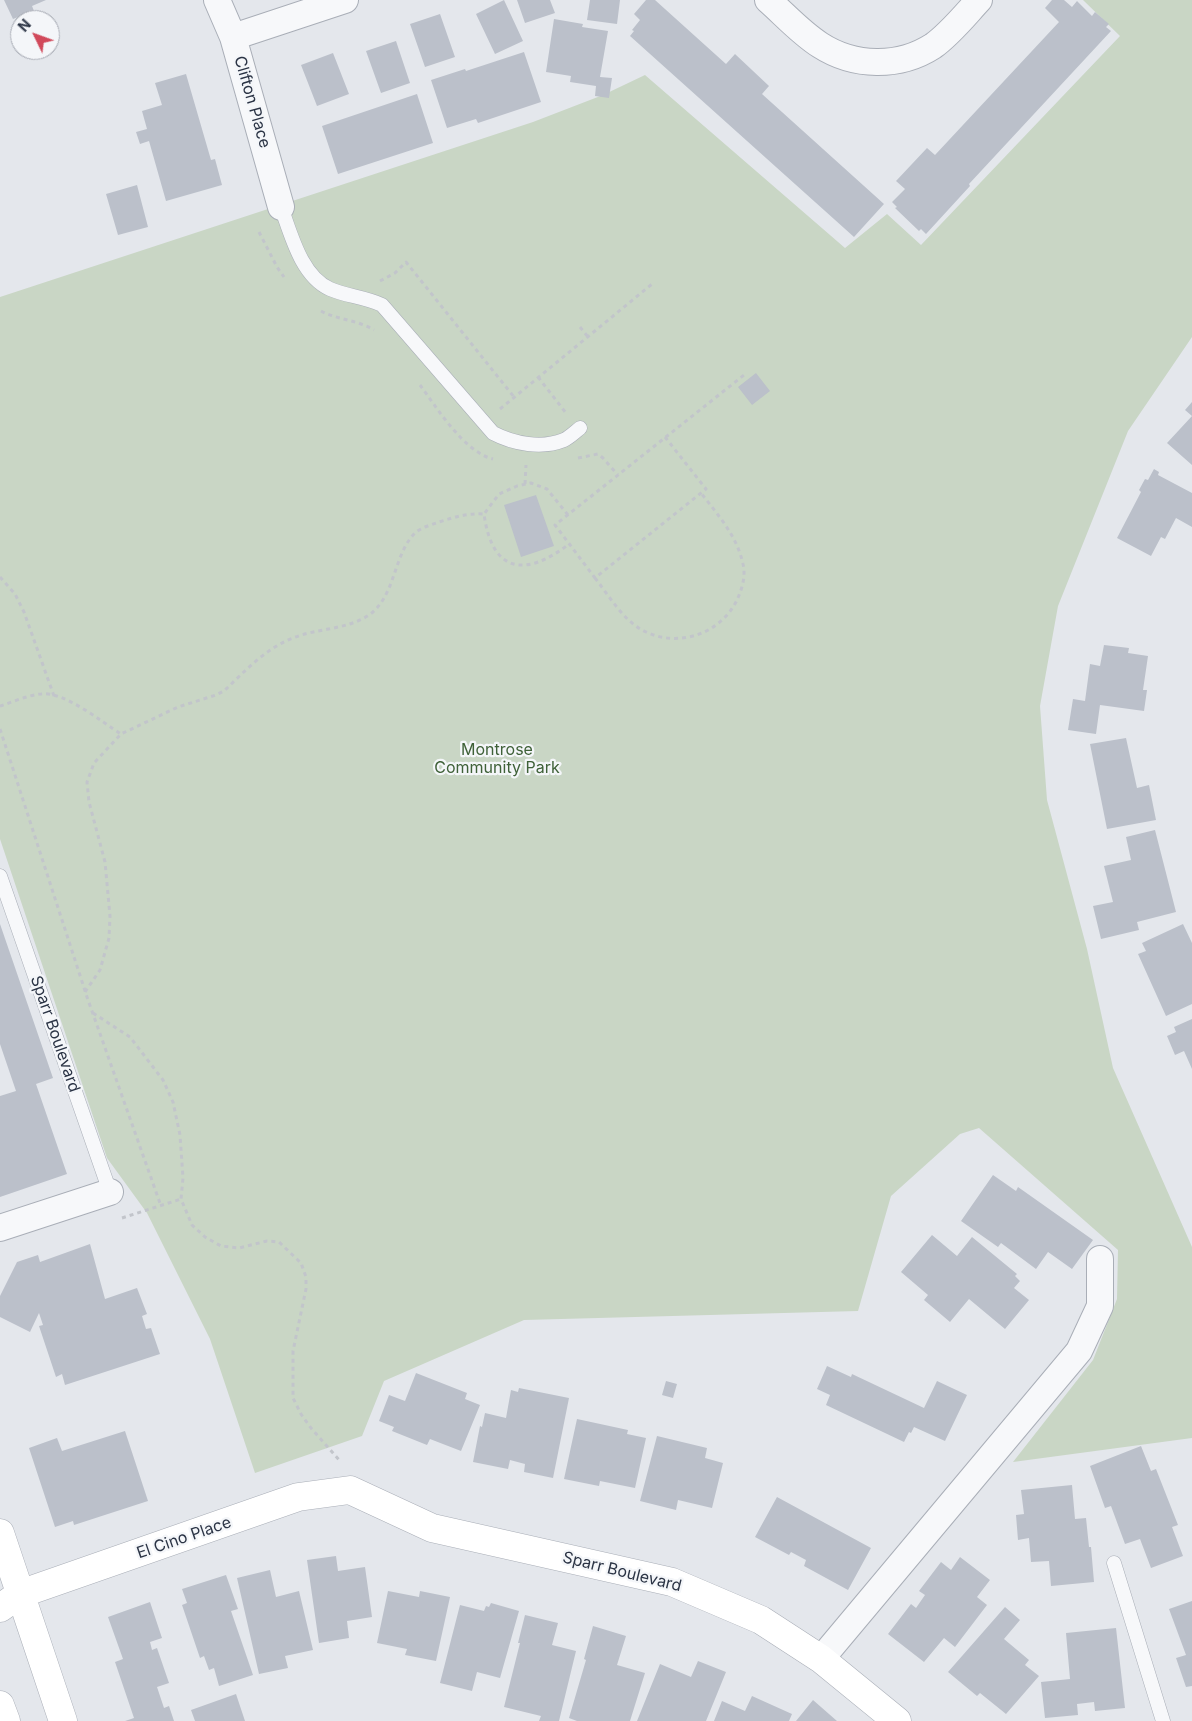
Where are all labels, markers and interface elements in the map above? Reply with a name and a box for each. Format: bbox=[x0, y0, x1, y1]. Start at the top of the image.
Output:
north arrow bbox=[10, 10, 60, 60]
text: N bbox=[14, 16, 34, 35]
street label: Clifton Place bbox=[230, 54, 274, 150]
park label: Montrose Community Park bbox=[434, 740, 560, 778]
street label: Sparr Boulevard bbox=[26, 973, 84, 1095]
street label: El Cino Place bbox=[134, 1513, 234, 1563]
street label: Sparr Boulevard bbox=[561, 1548, 683, 1596]

